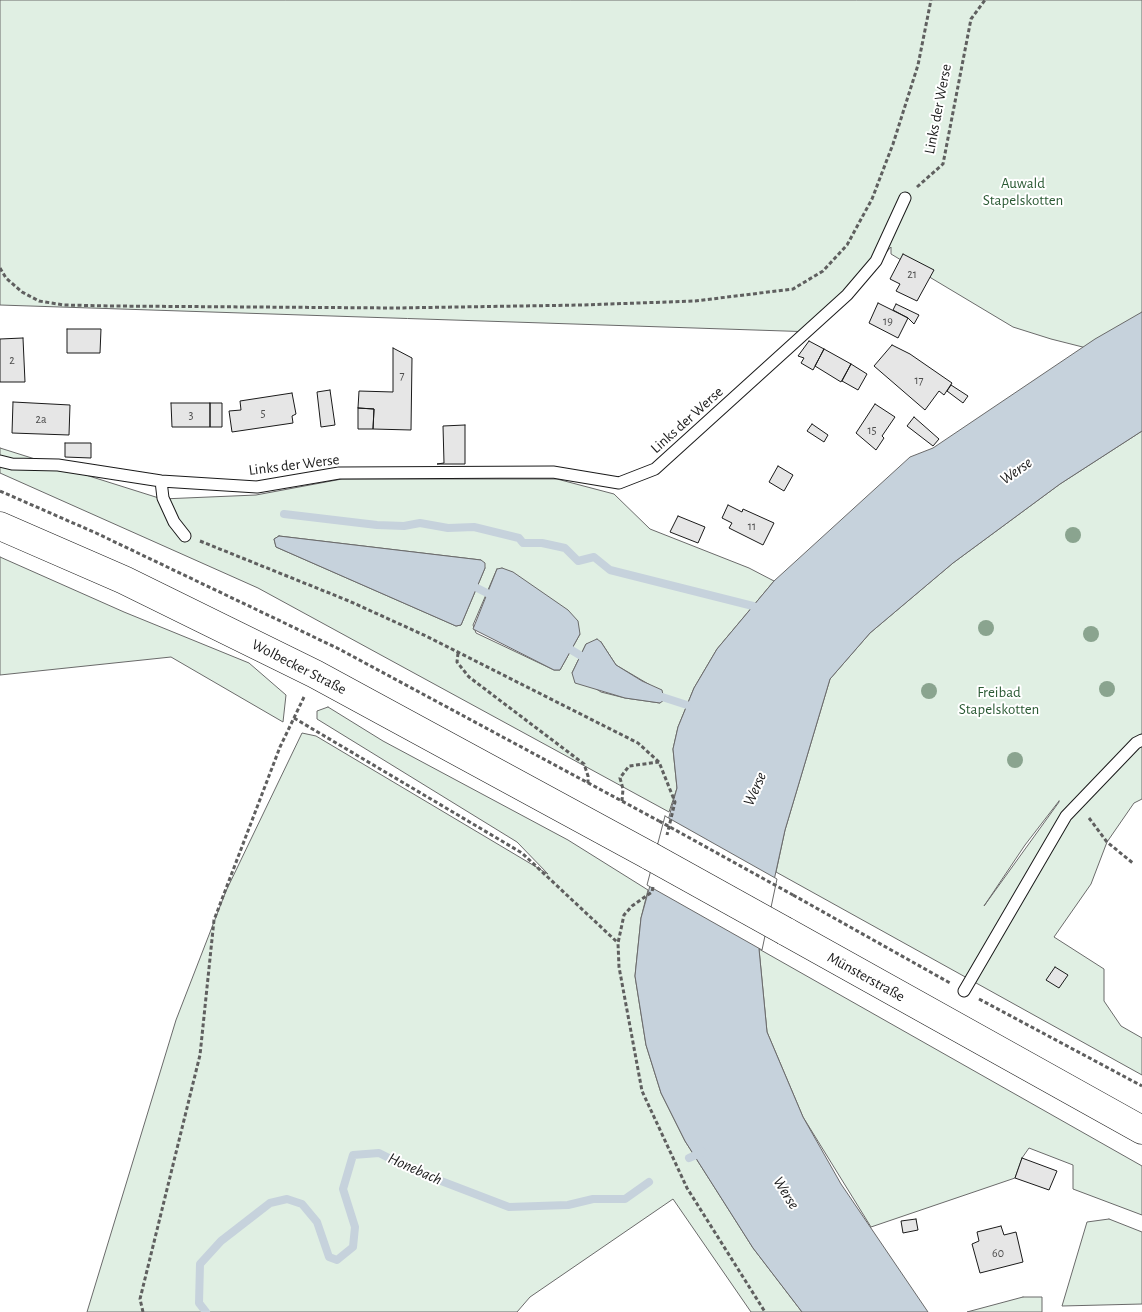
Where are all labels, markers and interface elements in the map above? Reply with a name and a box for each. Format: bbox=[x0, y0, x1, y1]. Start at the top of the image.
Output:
street label: Links der Werse bbox=[920, 62, 956, 156]
park label: Auwald Stapelskotten bbox=[983, 174, 1063, 209]
house number: 21 bbox=[907, 267, 917, 281]
house number: 19 bbox=[883, 314, 893, 328]
house number: 2 bbox=[9, 353, 15, 367]
house number: 7 bbox=[399, 368, 405, 382]
house number: 17 bbox=[914, 373, 924, 387]
street label: Links der Werse bbox=[647, 383, 727, 457]
house number: 5 bbox=[260, 406, 266, 420]
house number: 3 bbox=[189, 408, 193, 422]
house number: 2a bbox=[35, 412, 47, 426]
house number: 15 bbox=[867, 423, 877, 437]
street label: Links der Werse bbox=[248, 450, 340, 480]
water label: Werse bbox=[996, 453, 1036, 489]
house number: 11 bbox=[748, 519, 756, 533]
street label: Wolbecker Straße bbox=[249, 635, 349, 699]
park label: Freibad Stapelskotten bbox=[959, 683, 1039, 718]
water label: Werse bbox=[739, 769, 771, 809]
street label: Münsterstraße bbox=[824, 948, 908, 1006]
water label: Honebach bbox=[385, 1149, 445, 1189]
water label: Werse bbox=[769, 1173, 803, 1213]
house number: 60 bbox=[992, 1246, 1004, 1260]

